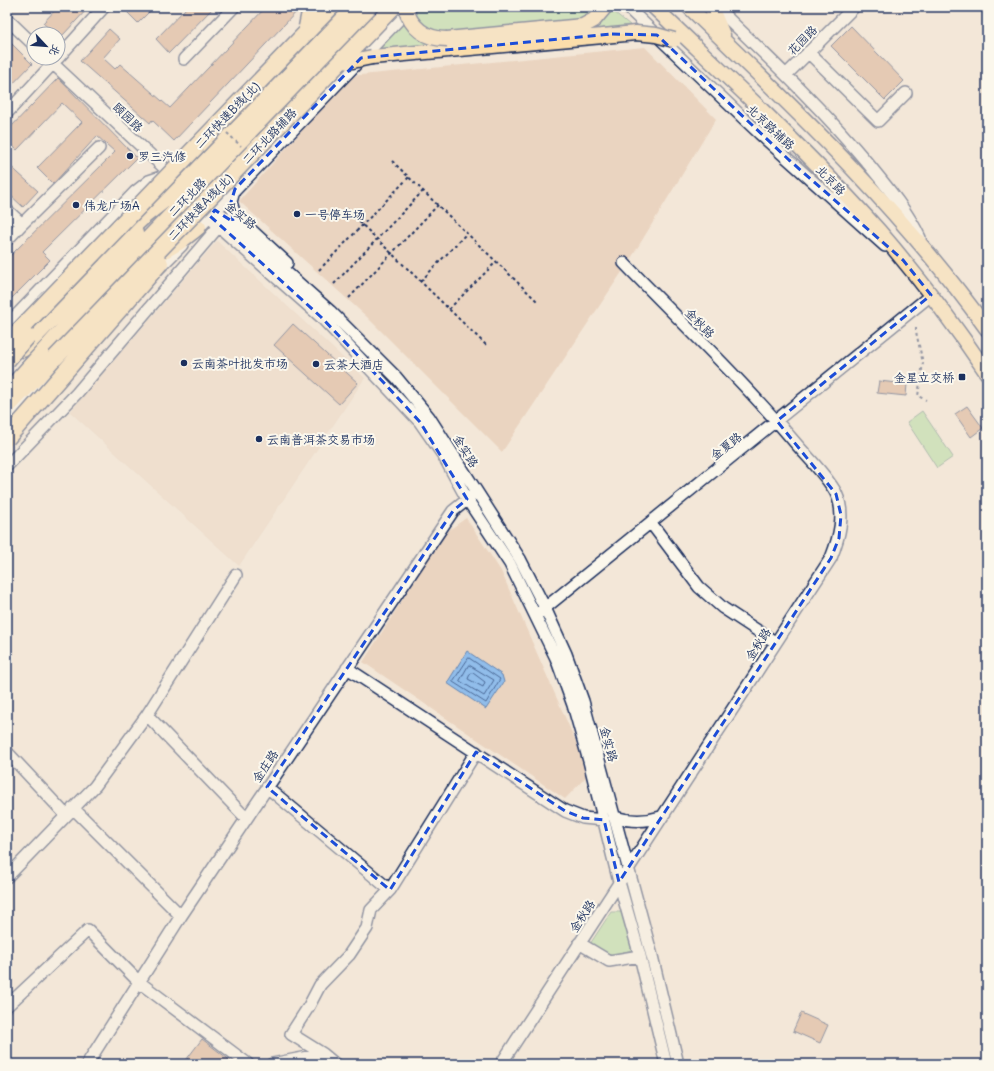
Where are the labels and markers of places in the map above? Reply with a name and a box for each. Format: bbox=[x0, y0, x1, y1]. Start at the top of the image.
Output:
place label: 罗三汽修 bbox=[138, 149, 186, 164]
marker: 罗三汽修 bbox=[125, 151, 135, 161]
place label: 伟龙广场A bbox=[84, 198, 140, 213]
marker: 伟龙广场A bbox=[71, 200, 81, 210]
place label: 一号停车场 bbox=[305, 207, 365, 222]
marker: 一号停车场 bbox=[292, 209, 302, 219]
place label: 云南茶叶批发市场 bbox=[192, 356, 288, 371]
place label: 云茶大酒店 bbox=[324, 357, 384, 372]
marker: 云南茶叶批发市场 bbox=[179, 358, 189, 368]
marker: 云茶大酒店 bbox=[311, 359, 321, 369]
place label: 金星立交桥 bbox=[894, 370, 955, 385]
marker: 金星立交桥 bbox=[957, 372, 967, 382]
place label: 云南普洱茶交易市场 bbox=[267, 432, 375, 447]
marker: 云南普洱茶交易市场 bbox=[254, 434, 264, 444]

